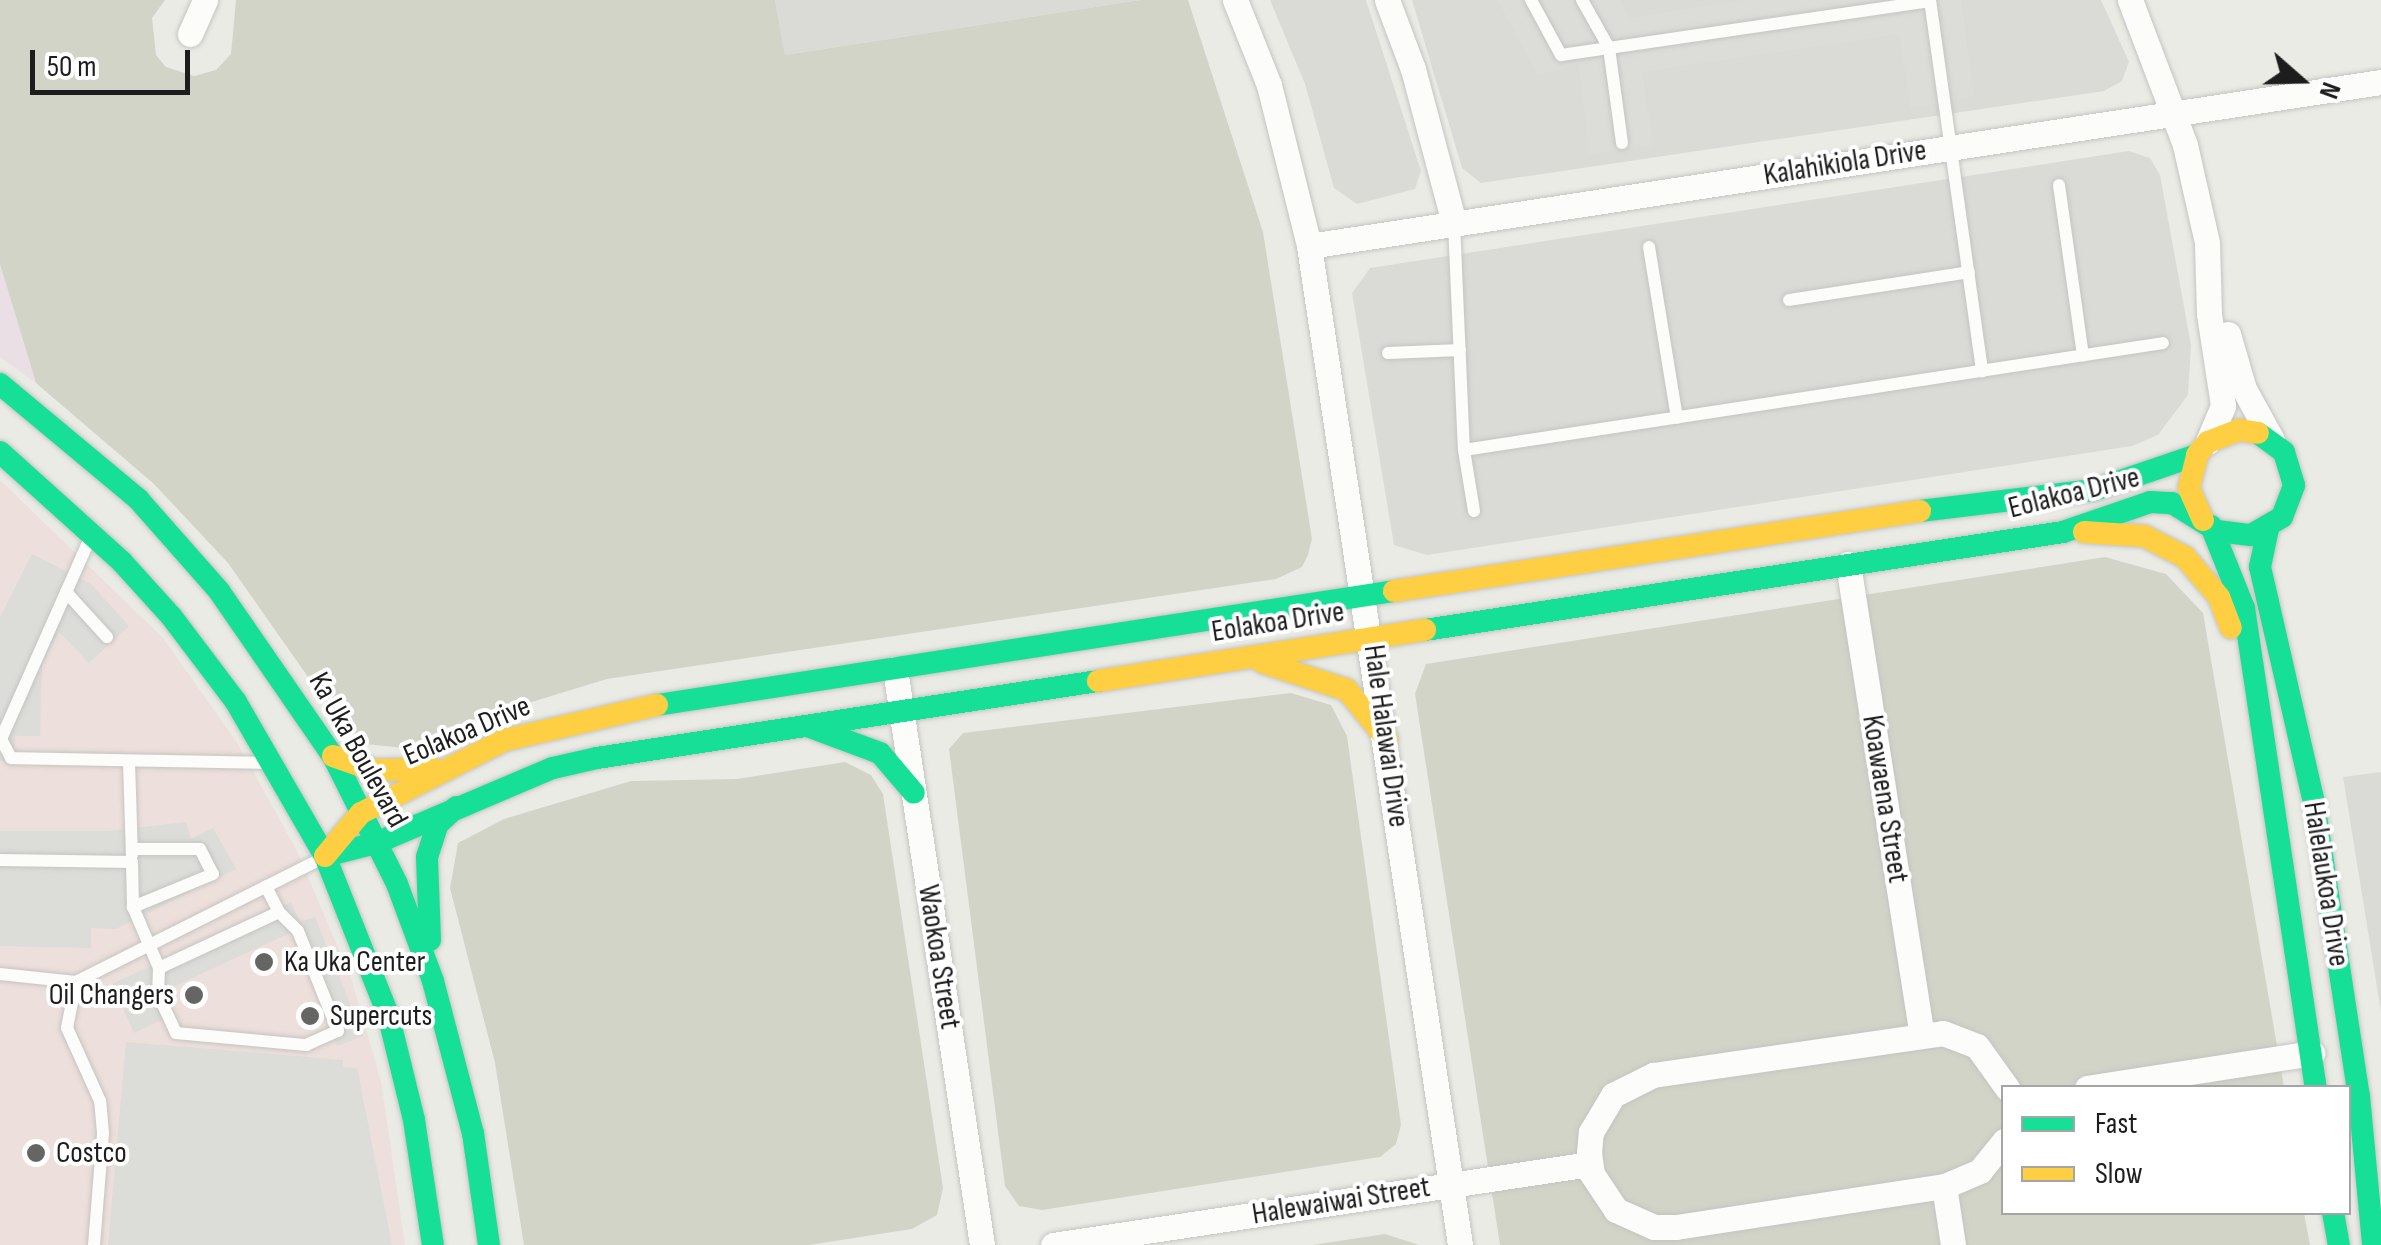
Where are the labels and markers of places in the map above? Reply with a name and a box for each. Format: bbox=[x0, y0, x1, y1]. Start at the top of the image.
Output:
place label: Ka Uka Center bbox=[284, 944, 425, 980]
marker: Ka Uka Center bbox=[253, 951, 275, 973]
place label: Oil Changers bbox=[49, 977, 174, 1013]
marker: Oil Changers bbox=[183, 984, 205, 1006]
place label: Supercuts bbox=[330, 998, 432, 1034]
marker: Supercuts bbox=[299, 1005, 321, 1027]
place label: Costco bbox=[56, 1135, 127, 1171]
marker: Costco bbox=[25, 1142, 47, 1164]

